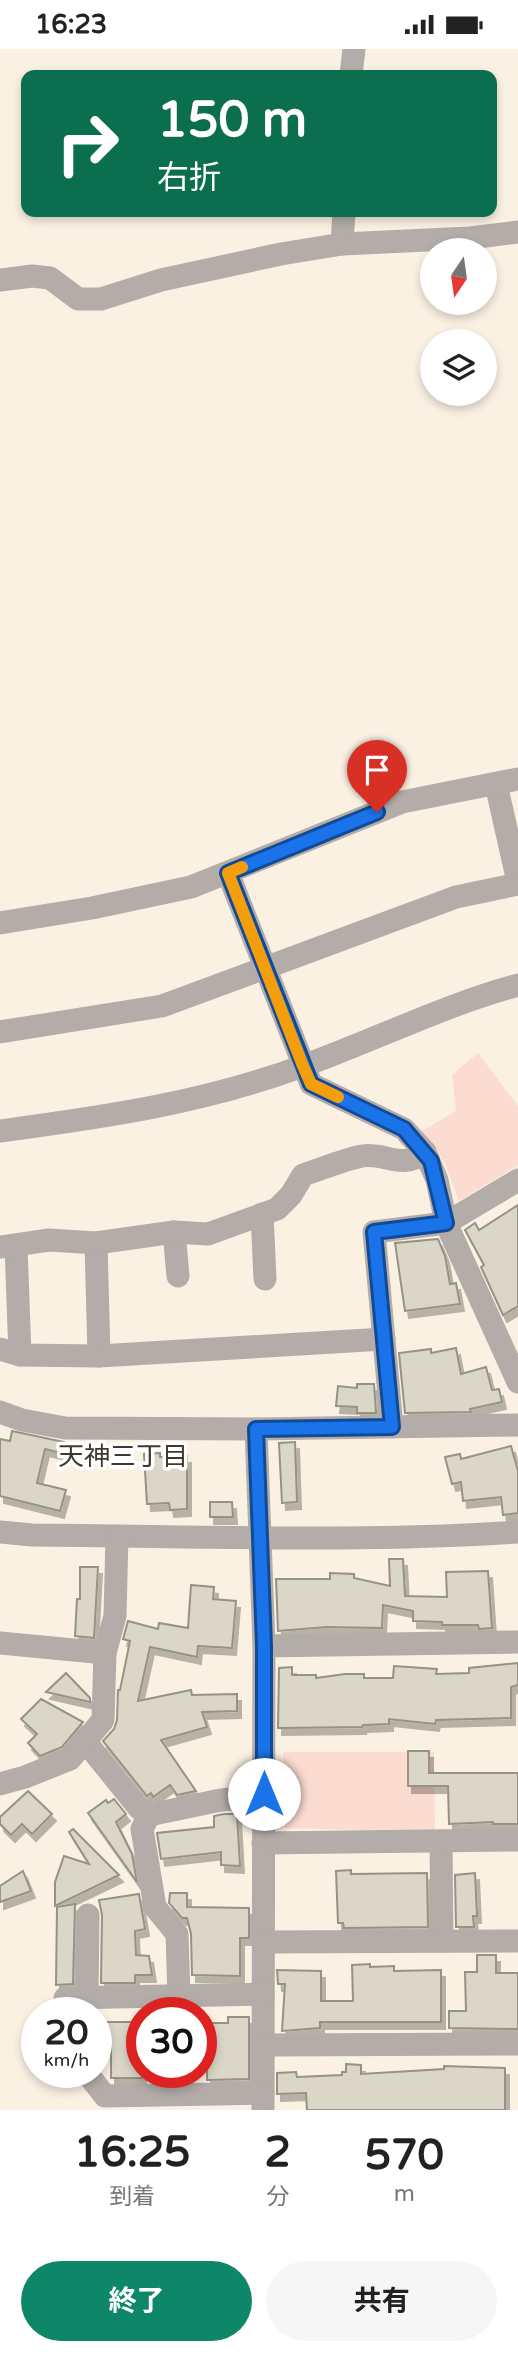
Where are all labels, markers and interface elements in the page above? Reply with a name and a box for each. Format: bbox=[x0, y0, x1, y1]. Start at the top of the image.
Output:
text: 16:23 bbox=[35, 9, 107, 40]
text: 150 m bbox=[157, 91, 307, 150]
icon: right bbox=[42, 98, 133, 189]
text: 右折 bbox=[157, 159, 221, 197]
north arrow bbox=[420, 238, 497, 315]
map controls bbox=[420, 238, 497, 406]
button: layers bbox=[420, 329, 497, 406]
pin bbox=[347, 740, 407, 812]
icon: arrive bbox=[358, 751, 396, 789]
district label: 天神三丁目 bbox=[58, 1441, 188, 1472]
position arrow bbox=[227, 1757, 301, 1831]
speed limit sign: 30 bbox=[126, 1997, 217, 2088]
text: 20 bbox=[45, 2012, 88, 2054]
text: km/h bbox=[44, 2049, 89, 2071]
text: 16:25 bbox=[74, 2127, 190, 2178]
text: 2 bbox=[264, 2127, 291, 2178]
text: 570 bbox=[365, 2130, 444, 2181]
text: m bbox=[394, 2180, 415, 2208]
text: 到着 bbox=[109, 2183, 155, 2211]
text: 分 bbox=[266, 2183, 289, 2211]
button: 終了 bbox=[21, 2261, 252, 2341]
button: 共有 bbox=[266, 2261, 497, 2341]

